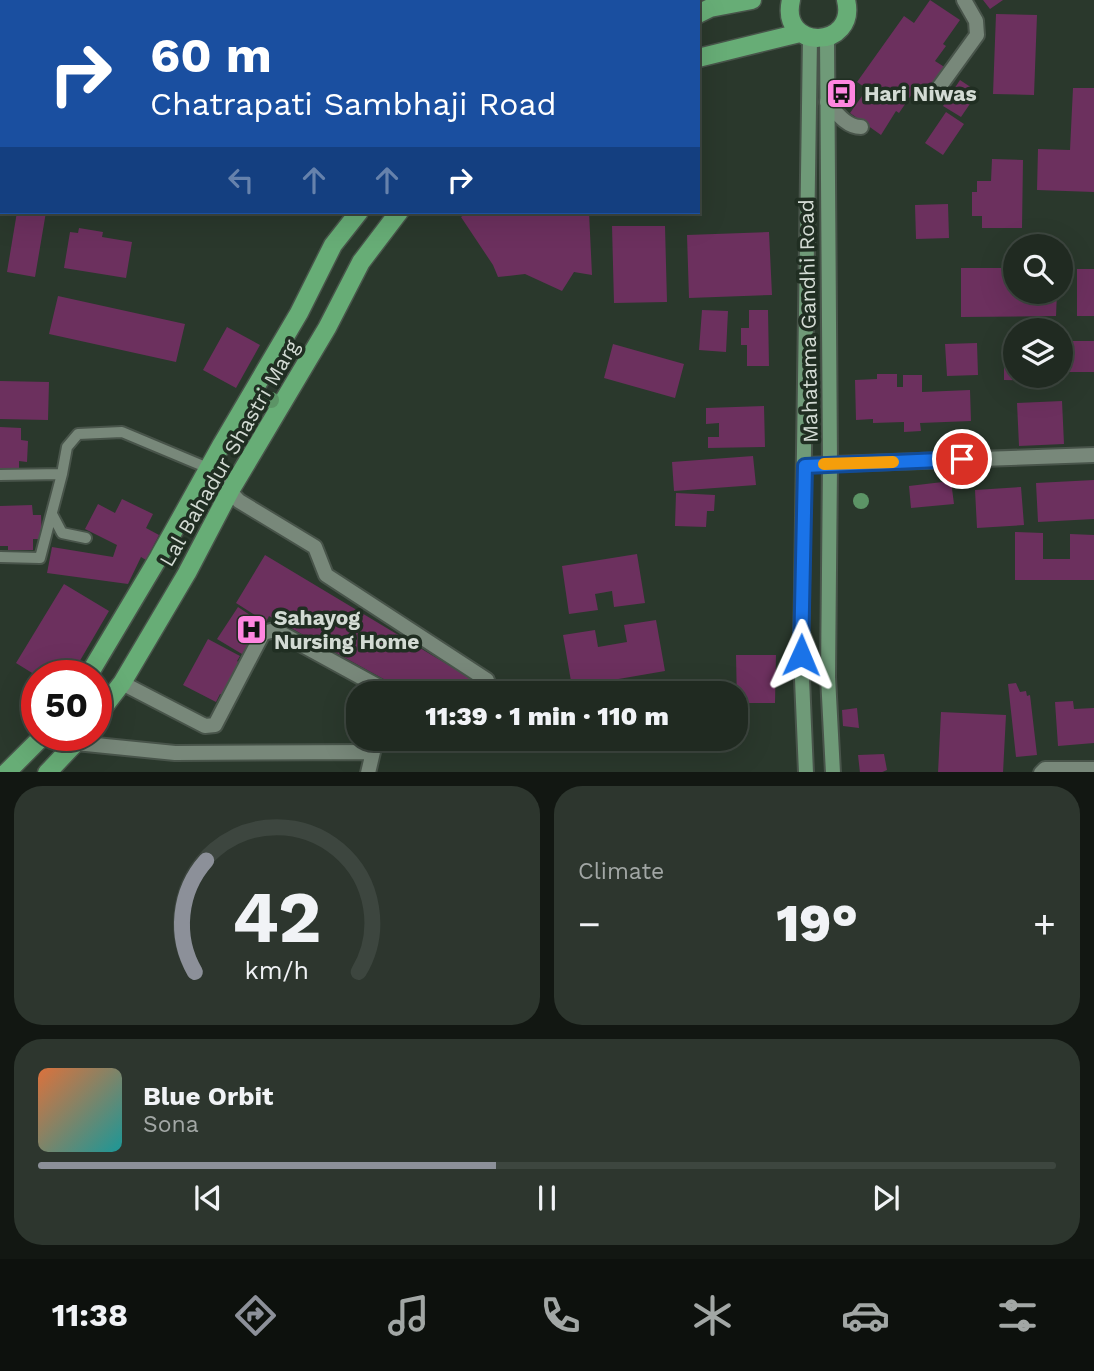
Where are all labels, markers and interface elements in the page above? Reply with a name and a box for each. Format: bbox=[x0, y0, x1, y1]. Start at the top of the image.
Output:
text: 60 m bbox=[150, 26, 272, 84]
icon: right bbox=[35, 28, 126, 119]
bus stop icon: Hari Niwas bbox=[824, 76, 858, 110]
place label: Hari Niwas bbox=[864, 81, 977, 106]
text: Chatrapati Sambhaji Road bbox=[150, 85, 557, 123]
icon: left bbox=[222, 161, 260, 199]
icon: ahead bbox=[295, 161, 333, 199]
icon: ahead bbox=[368, 161, 406, 199]
icon: right bbox=[441, 161, 479, 199]
street label: Mahatama Gandhi Road bbox=[793, 199, 823, 443]
map controls bbox=[1003, 234, 1073, 388]
button: search bbox=[1003, 234, 1073, 304]
button: layers bbox=[1003, 318, 1073, 388]
street label: Lal Bahadur Shastri Marg bbox=[154, 334, 305, 571]
pin bbox=[932, 429, 992, 489]
icon: arrive bbox=[943, 440, 981, 478]
place label: Sahayog Nursing Home bbox=[274, 605, 419, 654]
hospital icon: Sahayog Nursing Home bbox=[234, 612, 268, 646]
position arrow bbox=[764, 618, 838, 692]
speed limit sign: 50 bbox=[21, 660, 112, 751]
text: 11:39 · 1 min · 110 m bbox=[425, 701, 669, 731]
text: Climate bbox=[578, 858, 664, 885]
text: 42 bbox=[232, 874, 322, 960]
text: 19° bbox=[776, 893, 858, 954]
text: − bbox=[578, 902, 601, 946]
text: + bbox=[1033, 902, 1056, 946]
text: km/h bbox=[245, 955, 309, 984]
text: Blue Orbit bbox=[143, 1081, 273, 1111]
text: Sona bbox=[143, 1111, 199, 1138]
icon: previous bbox=[189, 1179, 227, 1217]
icon: pause bbox=[528, 1179, 566, 1217]
icon: next bbox=[867, 1179, 905, 1217]
icon: directions bbox=[231, 1291, 280, 1340]
icon: music bbox=[384, 1291, 433, 1340]
icon: phone bbox=[536, 1291, 585, 1340]
icon: climate bbox=[688, 1291, 737, 1340]
icon: car bbox=[841, 1291, 890, 1340]
icon: filters bbox=[993, 1291, 1042, 1340]
text: 11:38 bbox=[52, 1296, 128, 1334]

